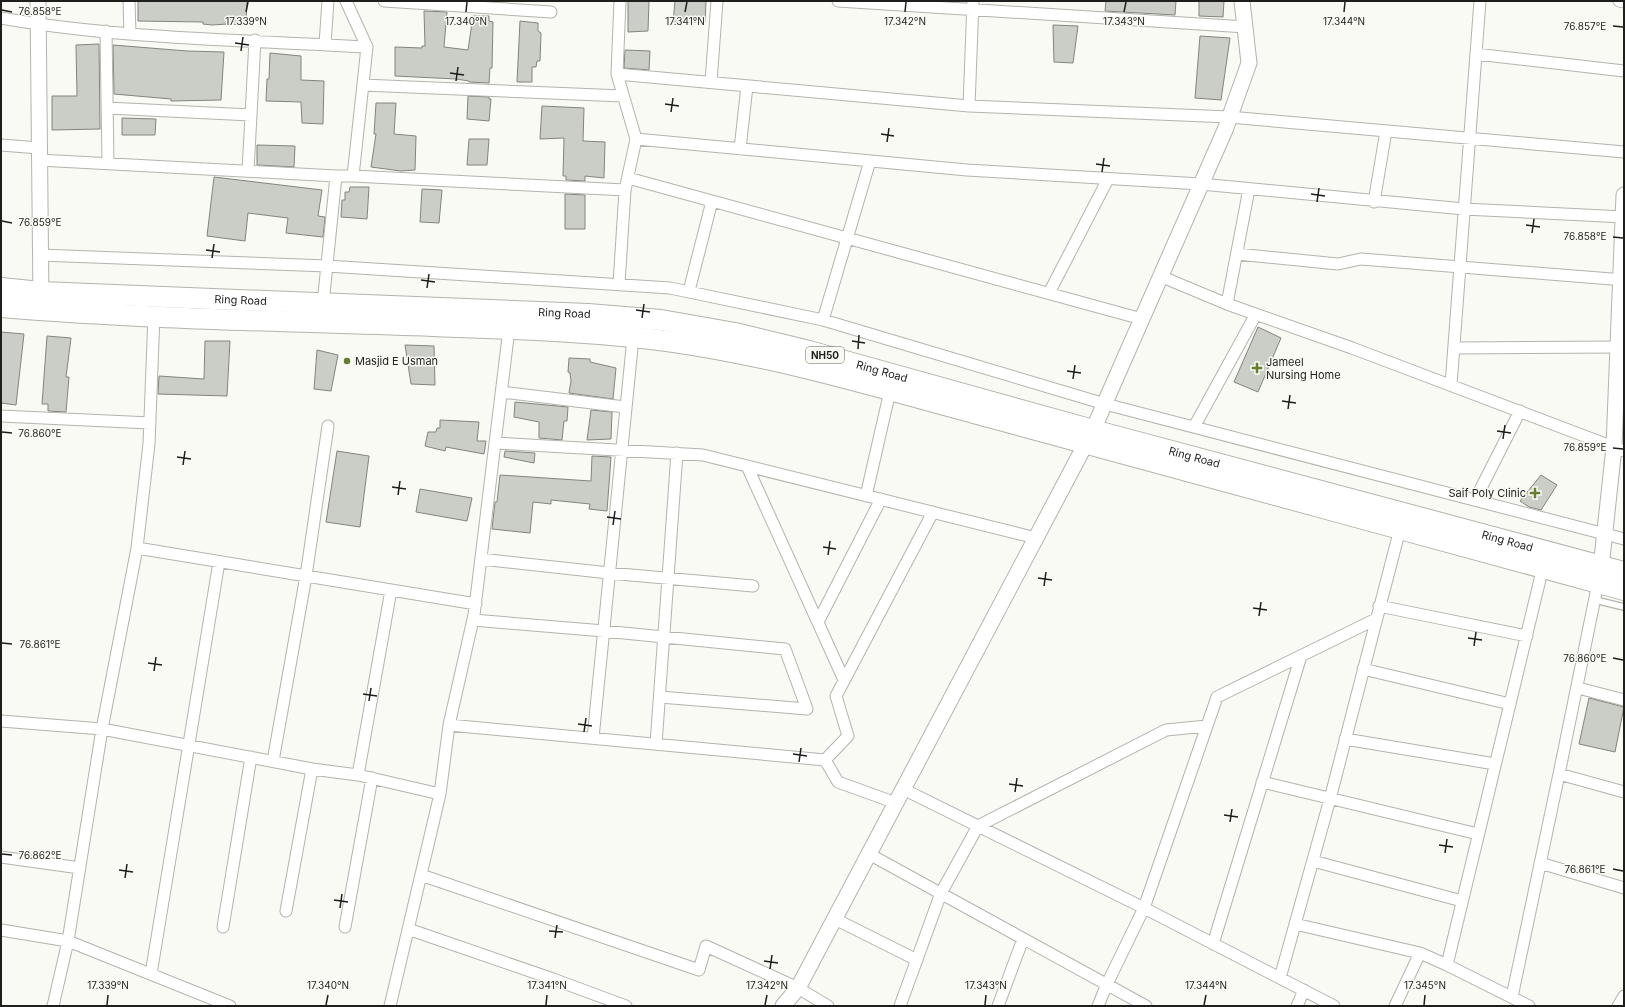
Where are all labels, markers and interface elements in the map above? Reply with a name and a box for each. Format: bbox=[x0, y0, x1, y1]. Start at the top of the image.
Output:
text: 76.858°E bbox=[19, 5, 61, 17]
text: 17.339°N bbox=[225, 15, 267, 27]
text: 17.340°N bbox=[445, 15, 487, 27]
text: 17.341°N bbox=[665, 15, 705, 27]
text: 17.342°N bbox=[884, 15, 926, 27]
text: 17.343°N bbox=[1103, 15, 1145, 27]
text: 17.344°N bbox=[1323, 15, 1365, 27]
text: 76.857°E bbox=[1564, 20, 1606, 32]
text: 76.859°E bbox=[18, 216, 62, 228]
text: 76.858°E bbox=[1564, 230, 1606, 242]
street label: Ring Road bbox=[214, 292, 267, 308]
street label: Ring Road bbox=[538, 305, 591, 321]
road number: NH50 bbox=[806, 347, 844, 363]
place label: Masjid E Usman bbox=[355, 354, 438, 368]
place label: Jameel Nursing Home bbox=[1266, 355, 1341, 382]
marker: Masjid E Usman bbox=[342, 356, 352, 366]
street label: Ring Road bbox=[855, 358, 909, 385]
marker: Jameel Nursing Home bbox=[1251, 362, 1263, 374]
text: 76.860°E bbox=[18, 427, 62, 439]
text: 76.859°E bbox=[1563, 441, 1607, 453]
street label: Ring Road bbox=[1167, 444, 1222, 471]
place label: Saif Poly Clinic bbox=[1449, 486, 1526, 500]
marker: Saif Poly Clinic bbox=[1529, 487, 1541, 499]
street label: Ring Road bbox=[1480, 527, 1535, 554]
text: 76.861°E bbox=[19, 638, 61, 650]
text: 76.860°E bbox=[1563, 652, 1607, 664]
text: 76.862°E bbox=[18, 849, 62, 861]
text: 76.861°E bbox=[1564, 863, 1606, 875]
text: 17.339°N bbox=[87, 979, 129, 991]
text: 17.340°N bbox=[307, 979, 349, 991]
text: 17.341°N bbox=[527, 979, 567, 991]
text: 17.342°N bbox=[746, 979, 788, 991]
text: 17.343°N bbox=[965, 979, 1007, 991]
text: 17.344°N bbox=[1185, 979, 1227, 991]
text: 17.345°N bbox=[1404, 979, 1446, 991]

